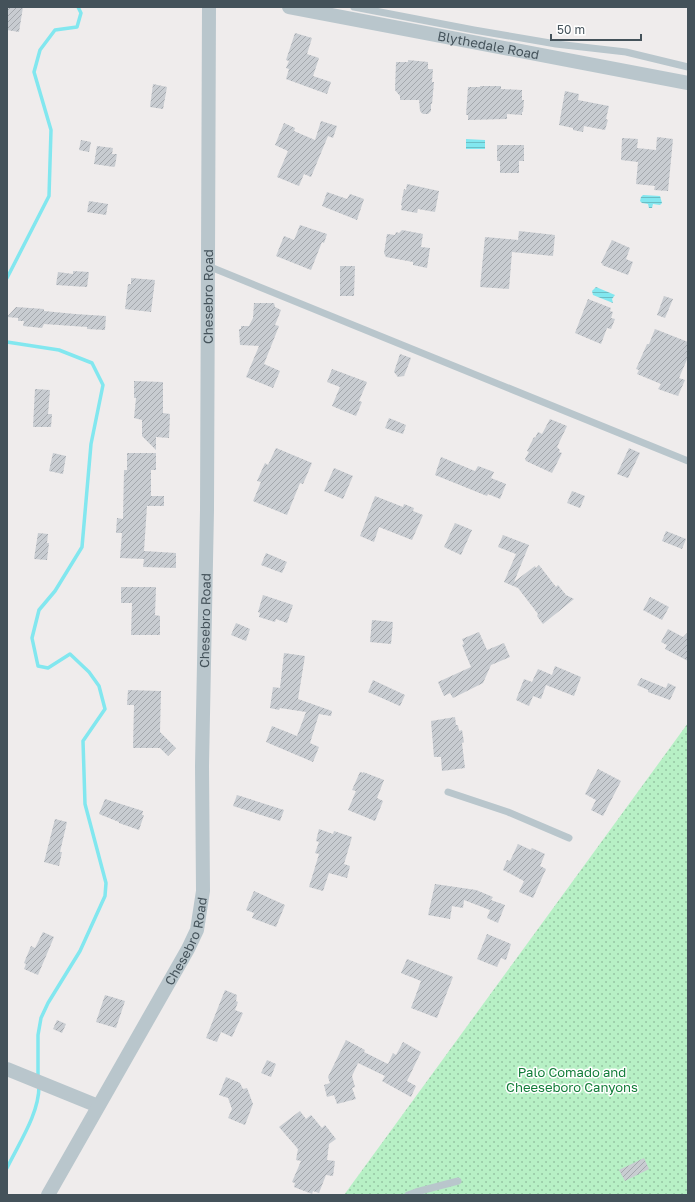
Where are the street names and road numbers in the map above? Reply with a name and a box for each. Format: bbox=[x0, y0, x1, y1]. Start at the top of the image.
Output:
street label: Blythedale Road bbox=[436, 27, 541, 62]
street label: Chesebro Road bbox=[200, 249, 216, 344]
street label: Chesebro Road bbox=[196, 573, 214, 668]
street label: Chesebro Road bbox=[161, 896, 210, 988]

